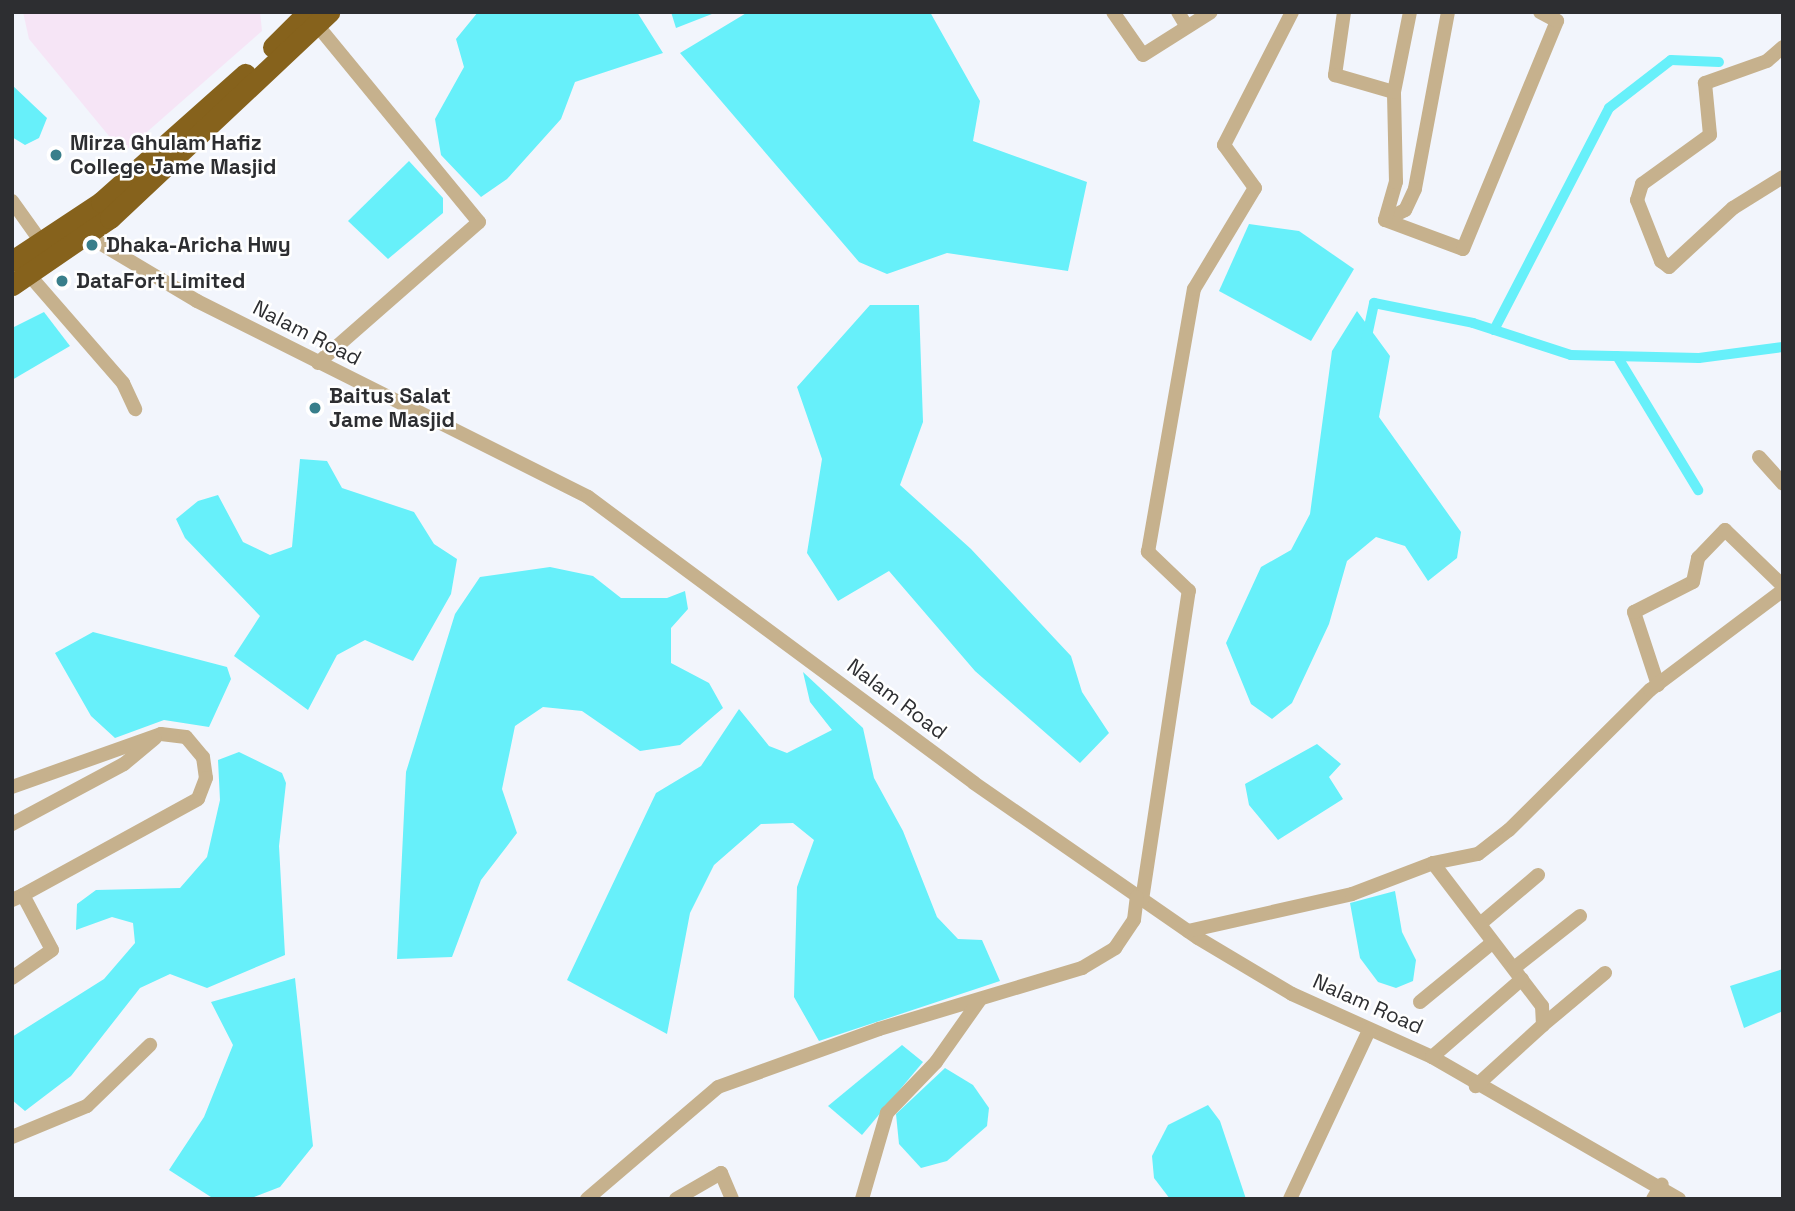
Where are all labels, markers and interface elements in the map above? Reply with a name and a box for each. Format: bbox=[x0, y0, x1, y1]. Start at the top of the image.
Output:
place label: Mirza Ghulam Hafiz College Jame Masjid bbox=[70, 130, 276, 180]
marker: Mirza Ghulam Hafiz College Jame Masjid bbox=[48, 147, 64, 163]
place label: Dhaka-Aricha Hwy bbox=[106, 232, 291, 258]
marker: Dhaka-Aricha Hwy bbox=[84, 237, 100, 253]
place label: DataFort Limited bbox=[76, 268, 245, 294]
marker: DataFort Limited bbox=[54, 273, 70, 289]
street label: Nalam Road bbox=[249, 295, 365, 371]
place label: Baitus Salat Jame Masjid bbox=[329, 383, 455, 433]
marker: Baitus Salat Jame Masjid bbox=[307, 400, 323, 416]
street label: Nalam Road bbox=[842, 653, 952, 745]
street label: Nalam Road bbox=[1309, 968, 1427, 1040]

